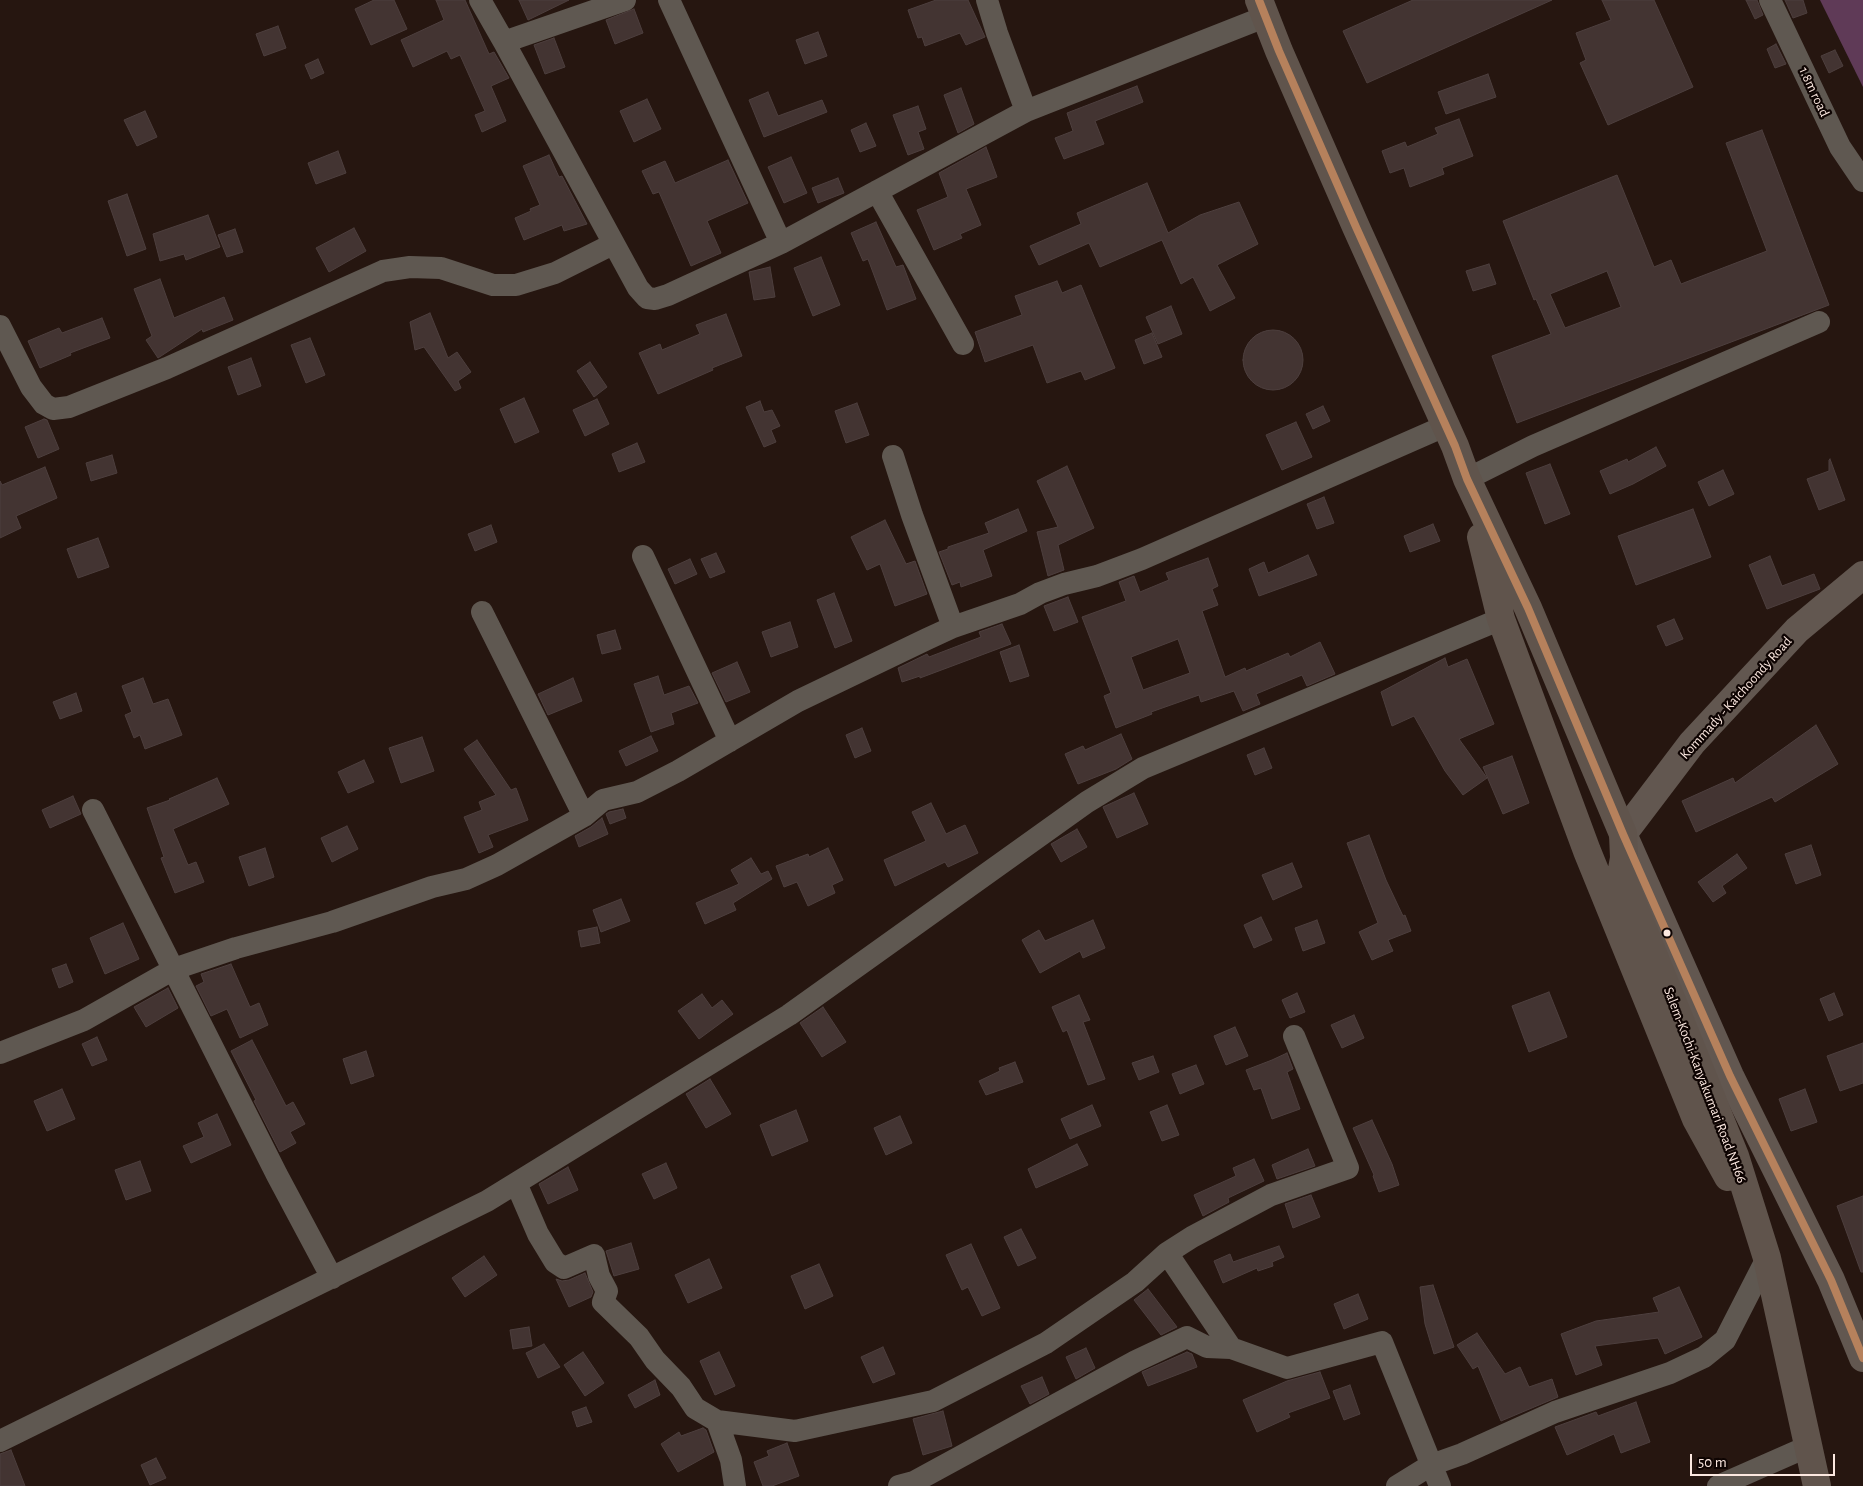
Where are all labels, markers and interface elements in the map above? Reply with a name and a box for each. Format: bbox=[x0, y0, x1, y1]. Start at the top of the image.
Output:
street label: 1.8m road bbox=[1795, 64, 1833, 120]
street label: Kommady - Kaichoondy Road bbox=[1677, 633, 1795, 763]
unlabelled marker bbox=[1662, 928, 1672, 938]
street label: Salem-Kochi-Kanyakumari Road NH66 bbox=[1660, 985, 1750, 1185]
scale bar bbox=[1693, 1444, 1838, 1476]
text: 50 m bbox=[1698, 1455, 1727, 1470]

